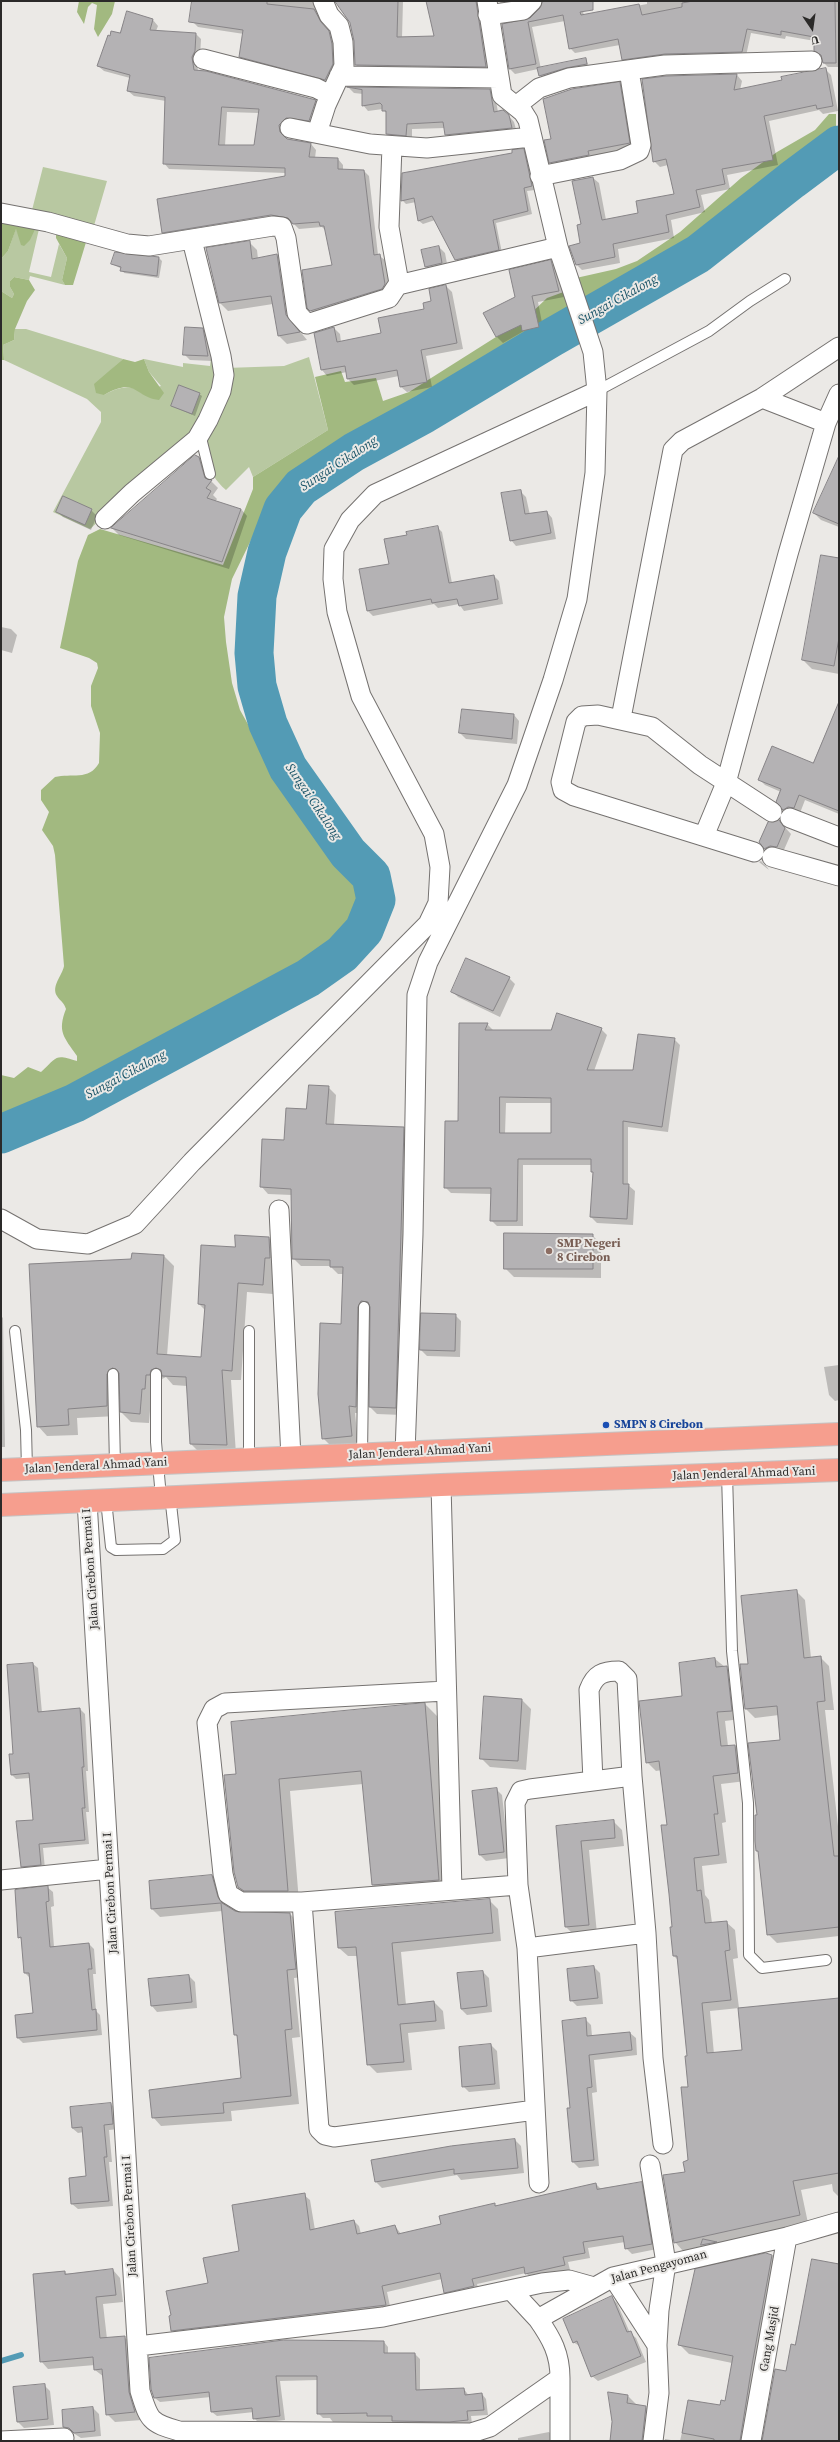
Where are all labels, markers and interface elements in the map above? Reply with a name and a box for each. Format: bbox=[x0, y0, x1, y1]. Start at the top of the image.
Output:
north arrow bbox=[792, 8, 832, 48]
text: U bbox=[809, 32, 820, 48]
water label: Sungai Cikalong bbox=[575, 272, 661, 328]
water label: Sungai Cikalong bbox=[297, 433, 381, 495]
water label: Sungai Cikalong bbox=[282, 761, 344, 843]
water label: Sungai Cikalong bbox=[83, 1047, 169, 1103]
place label: SMP Negeri 8 Cirebon bbox=[557, 1237, 621, 1265]
marker: SMP Negeri 8 Cirebon bbox=[544, 1246, 554, 1256]
place label: SMPN 8 Cirebon bbox=[614, 1418, 703, 1432]
marker: SMPN 8 Cirebon bbox=[601, 1420, 611, 1430]
street label: Jalan Jenderal Ahmad Yani bbox=[348, 1441, 492, 1463]
street label: Jalan Jenderal Ahmad Yani bbox=[24, 1455, 168, 1477]
street label: Jalan Jenderal Ahmad Yani bbox=[672, 1464, 816, 1484]
street label: Jalan Cirebon Permai I bbox=[80, 1508, 102, 1630]
street label: Jalan Cirebon Permai I bbox=[101, 1832, 121, 1954]
street label: Jalan Cirebon Permai I bbox=[120, 2155, 140, 2277]
street label: Jalan Pengayoman bbox=[609, 2247, 709, 2287]
street label: Gang Masjid bbox=[757, 2305, 783, 2373]

